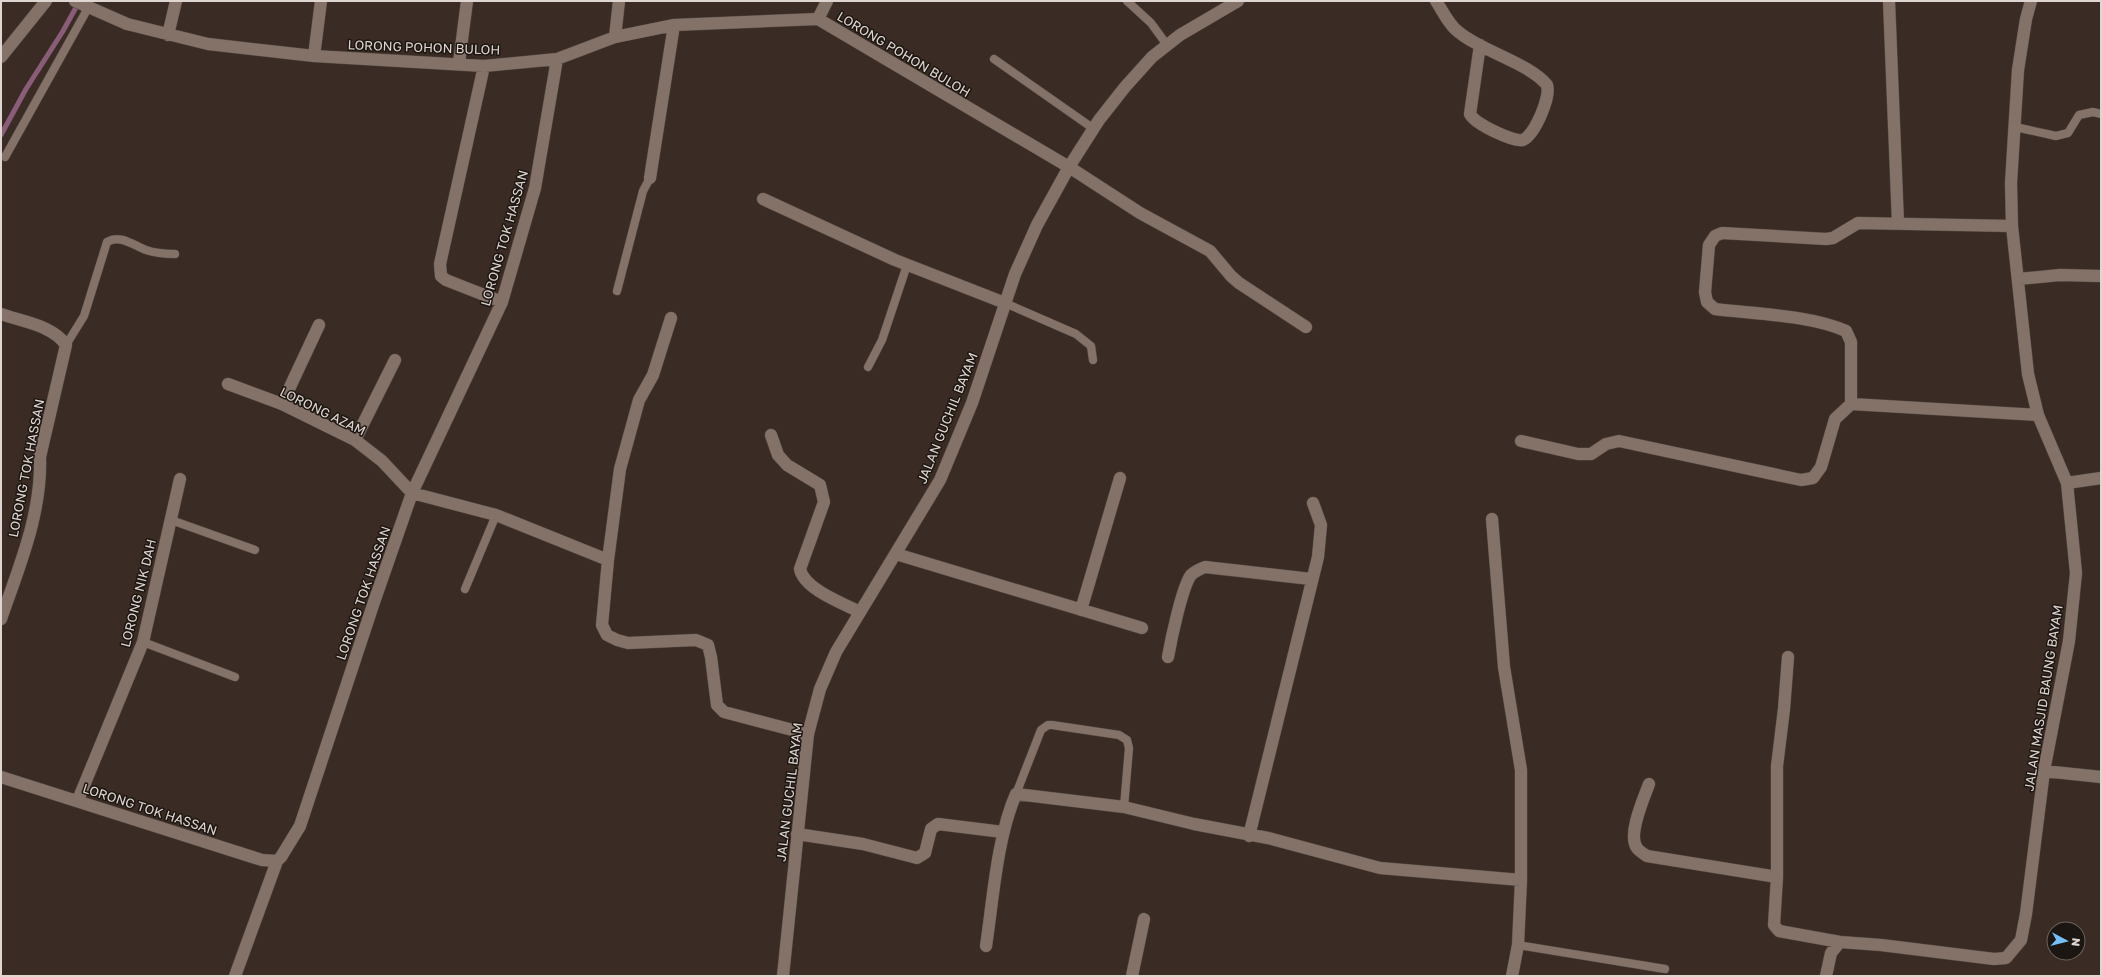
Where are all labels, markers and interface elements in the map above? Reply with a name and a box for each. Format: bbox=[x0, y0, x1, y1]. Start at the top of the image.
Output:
street label: LORONG POHON BULOH bbox=[834, 8, 974, 100]
street label: LORONG POHON BULOH bbox=[347, 36, 501, 58]
street label: LORONG TOK HASSAN bbox=[477, 168, 531, 308]
street label: JALAN GUCHIL BAYAM bbox=[913, 350, 981, 486]
street label: LORONG AZAM bbox=[277, 383, 369, 439]
street label: LORONG TOK HASSAN bbox=[5, 398, 47, 538]
street label: LORONG TOK HASSAN bbox=[333, 524, 393, 662]
street label: LORONG NIK DAH bbox=[117, 537, 159, 649]
street label: JALAN MASJID BAUNG BAYAM bbox=[2020, 604, 2066, 792]
street label: JALAN GUCHIL BAYAM bbox=[773, 722, 805, 862]
street label: LORONG TOK HASSAN bbox=[81, 780, 219, 838]
north arrow bbox=[2046, 921, 2086, 961]
text: N bbox=[2069, 937, 2083, 947]

